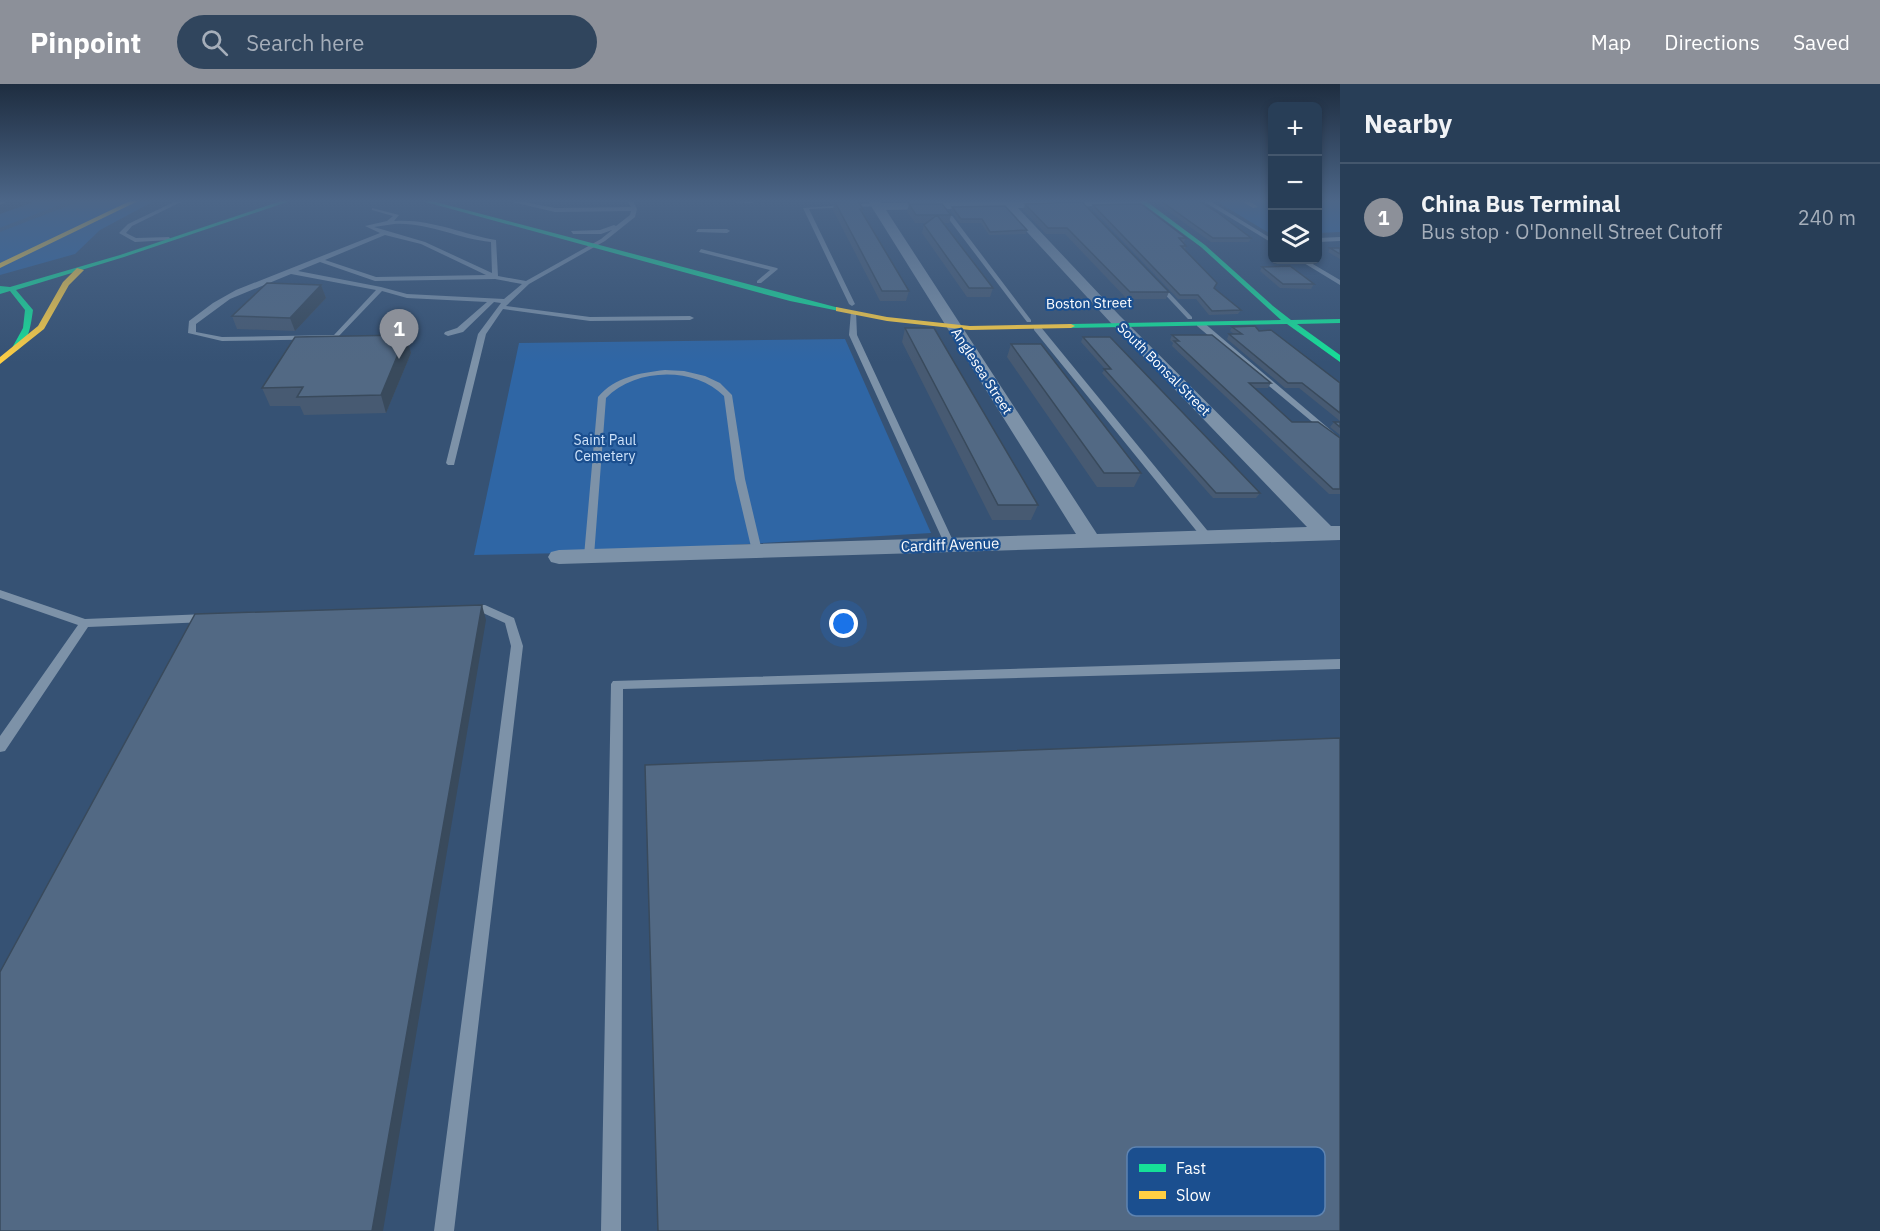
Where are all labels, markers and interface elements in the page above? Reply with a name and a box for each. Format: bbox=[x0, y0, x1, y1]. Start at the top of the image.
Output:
search box bbox=[177, 15, 597, 69]
text: Pinpoint bbox=[30, 24, 141, 61]
icon: search bbox=[198, 26, 231, 59]
text: Search here bbox=[246, 28, 364, 57]
text: Map bbox=[1591, 28, 1631, 56]
text: Directions bbox=[1664, 28, 1760, 56]
text: Saved bbox=[1793, 28, 1850, 56]
map controls bbox=[1268, 102, 1322, 264]
button: + bbox=[1268, 102, 1322, 156]
text: Nearby bbox=[1364, 106, 1452, 140]
button: − bbox=[1268, 156, 1322, 210]
text: China Bus Terminal bbox=[1421, 189, 1621, 218]
text: 1 bbox=[1378, 204, 1390, 231]
text: 240 m bbox=[1798, 204, 1856, 231]
button: layers bbox=[1268, 210, 1322, 264]
text: Bus stop · O'Donnell Street Cutoff bbox=[1421, 218, 1722, 245]
street label: Boston Street bbox=[1046, 293, 1132, 313]
pin: 1 bbox=[380, 310, 418, 359]
street label: South Bonsal Street bbox=[1113, 318, 1215, 420]
street label: Anglesea Street bbox=[947, 324, 1017, 418]
park label: Saint Paul Cemetery bbox=[574, 431, 637, 465]
street label: Cardiff Avenue bbox=[900, 533, 1000, 556]
your location bbox=[829, 609, 858, 638]
legend bbox=[1127, 1147, 1325, 1216]
text: Fast bbox=[1176, 1158, 1206, 1178]
text: Slow bbox=[1176, 1185, 1211, 1205]

